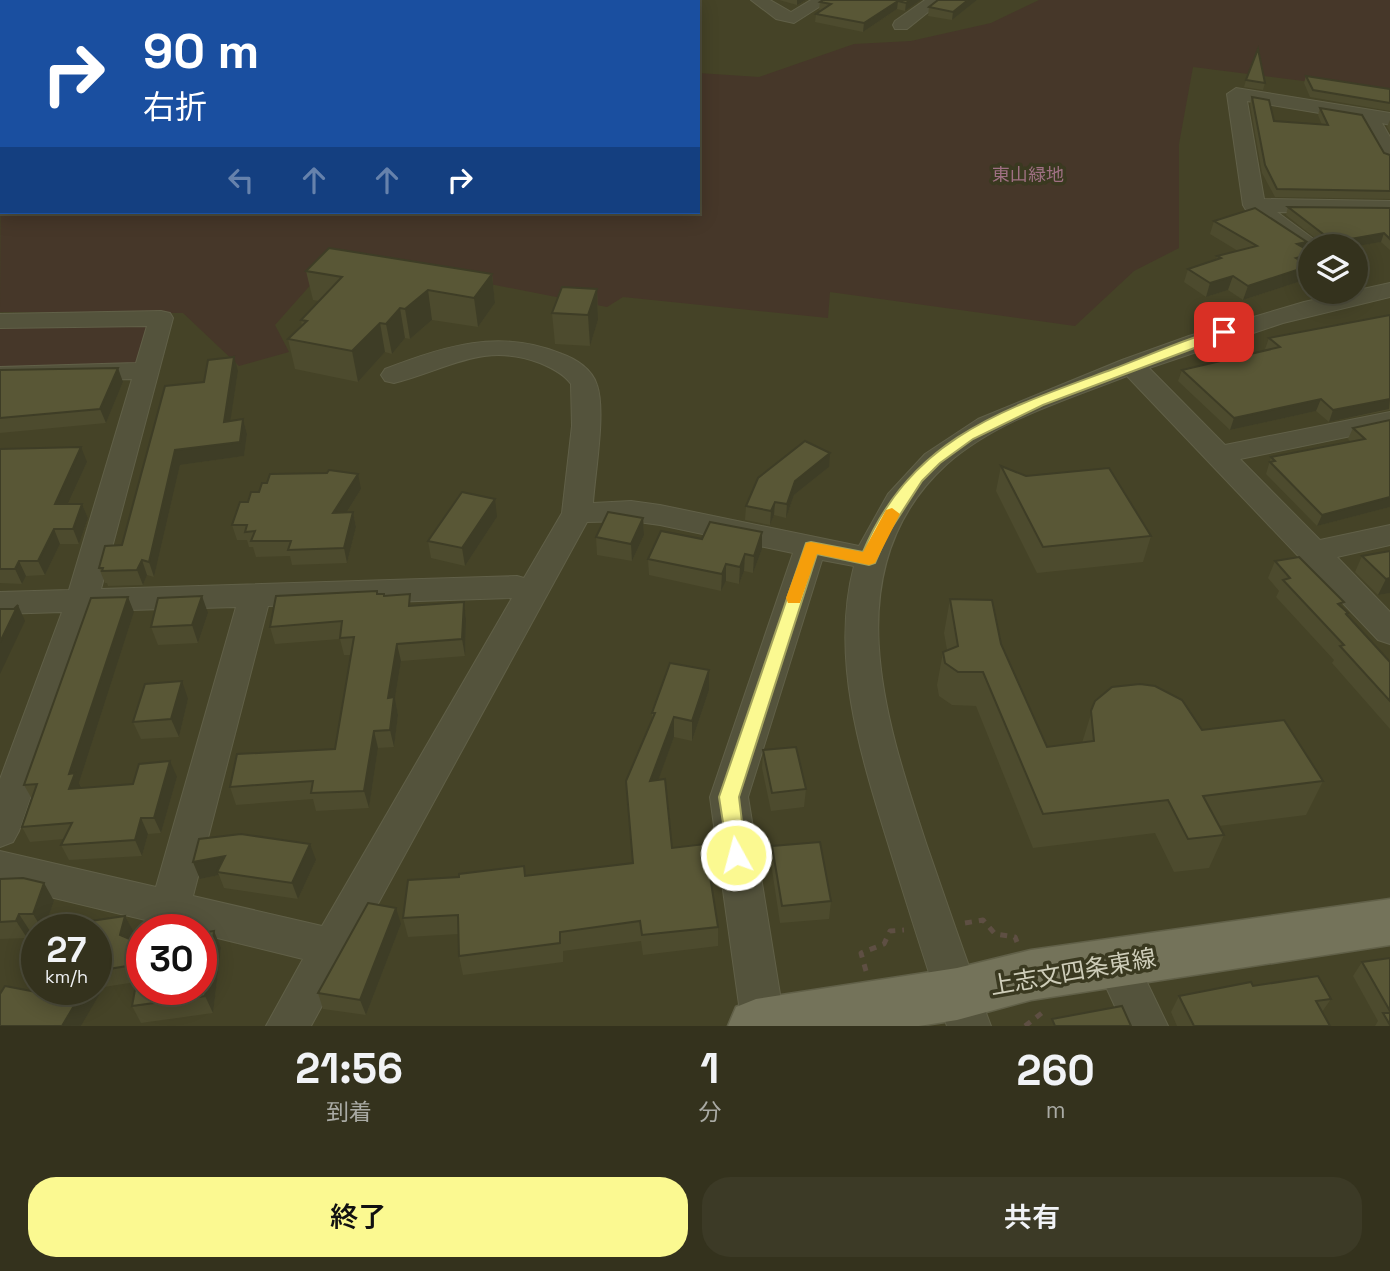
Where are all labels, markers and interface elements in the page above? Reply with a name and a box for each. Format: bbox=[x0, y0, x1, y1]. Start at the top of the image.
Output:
text: 90 m bbox=[143, 20, 259, 82]
icon: right bbox=[28, 28, 119, 119]
text: 右折 bbox=[143, 87, 207, 127]
icon: left bbox=[222, 161, 260, 199]
icon: ahead bbox=[295, 161, 333, 199]
icon: ahead bbox=[368, 161, 406, 199]
icon: right bbox=[441, 161, 479, 199]
park label: 東山緑地 bbox=[992, 163, 1064, 186]
map controls bbox=[1298, 234, 1368, 304]
button: layers bbox=[1298, 234, 1368, 304]
pin bbox=[1194, 302, 1254, 362]
icon: arrive bbox=[1205, 313, 1243, 351]
position arrow bbox=[699, 818, 773, 892]
speed limit sign: 30 bbox=[126, 914, 217, 1005]
text: 27 bbox=[47, 928, 86, 972]
street label: 上志文四条東線 bbox=[987, 942, 1158, 1001]
text: km/h bbox=[45, 965, 88, 988]
text: 21:56 bbox=[295, 1042, 403, 1095]
text: 1 bbox=[700, 1042, 719, 1095]
text: 260 bbox=[1017, 1044, 1095, 1097]
text: m bbox=[1046, 1095, 1066, 1125]
text: 到着 bbox=[326, 1097, 372, 1127]
text: 分 bbox=[698, 1097, 721, 1127]
button: 終了 bbox=[28, 1177, 688, 1257]
button: 共有 bbox=[702, 1177, 1362, 1257]

